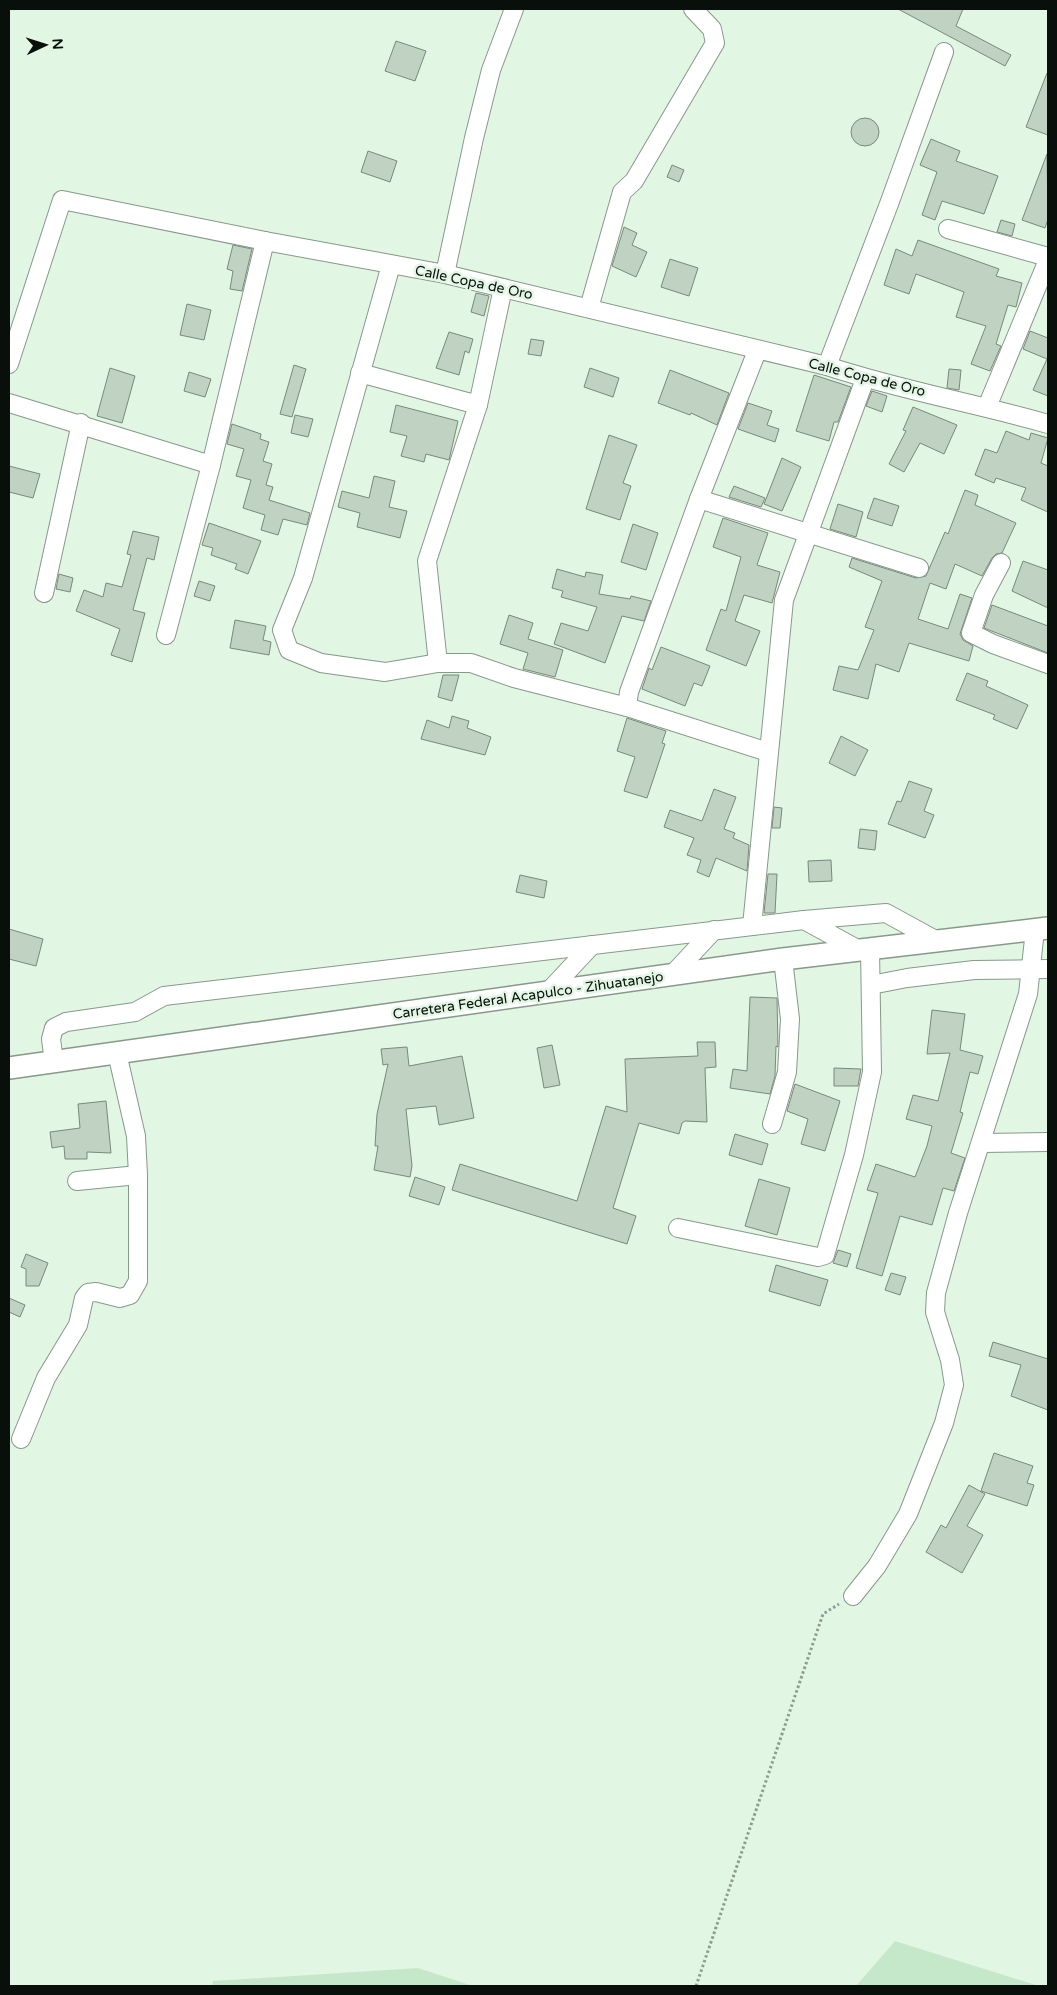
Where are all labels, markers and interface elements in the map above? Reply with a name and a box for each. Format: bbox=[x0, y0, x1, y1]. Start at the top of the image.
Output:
north arrow bbox=[20, 20, 70, 70]
text: N bbox=[49, 38, 66, 50]
street label: Calle Copa de Oro bbox=[414, 262, 534, 303]
street label: Calle Copa de Oro bbox=[807, 355, 927, 400]
street label: Carretera Federal Acapulco - Zihuatanejo bbox=[392, 968, 665, 1023]

